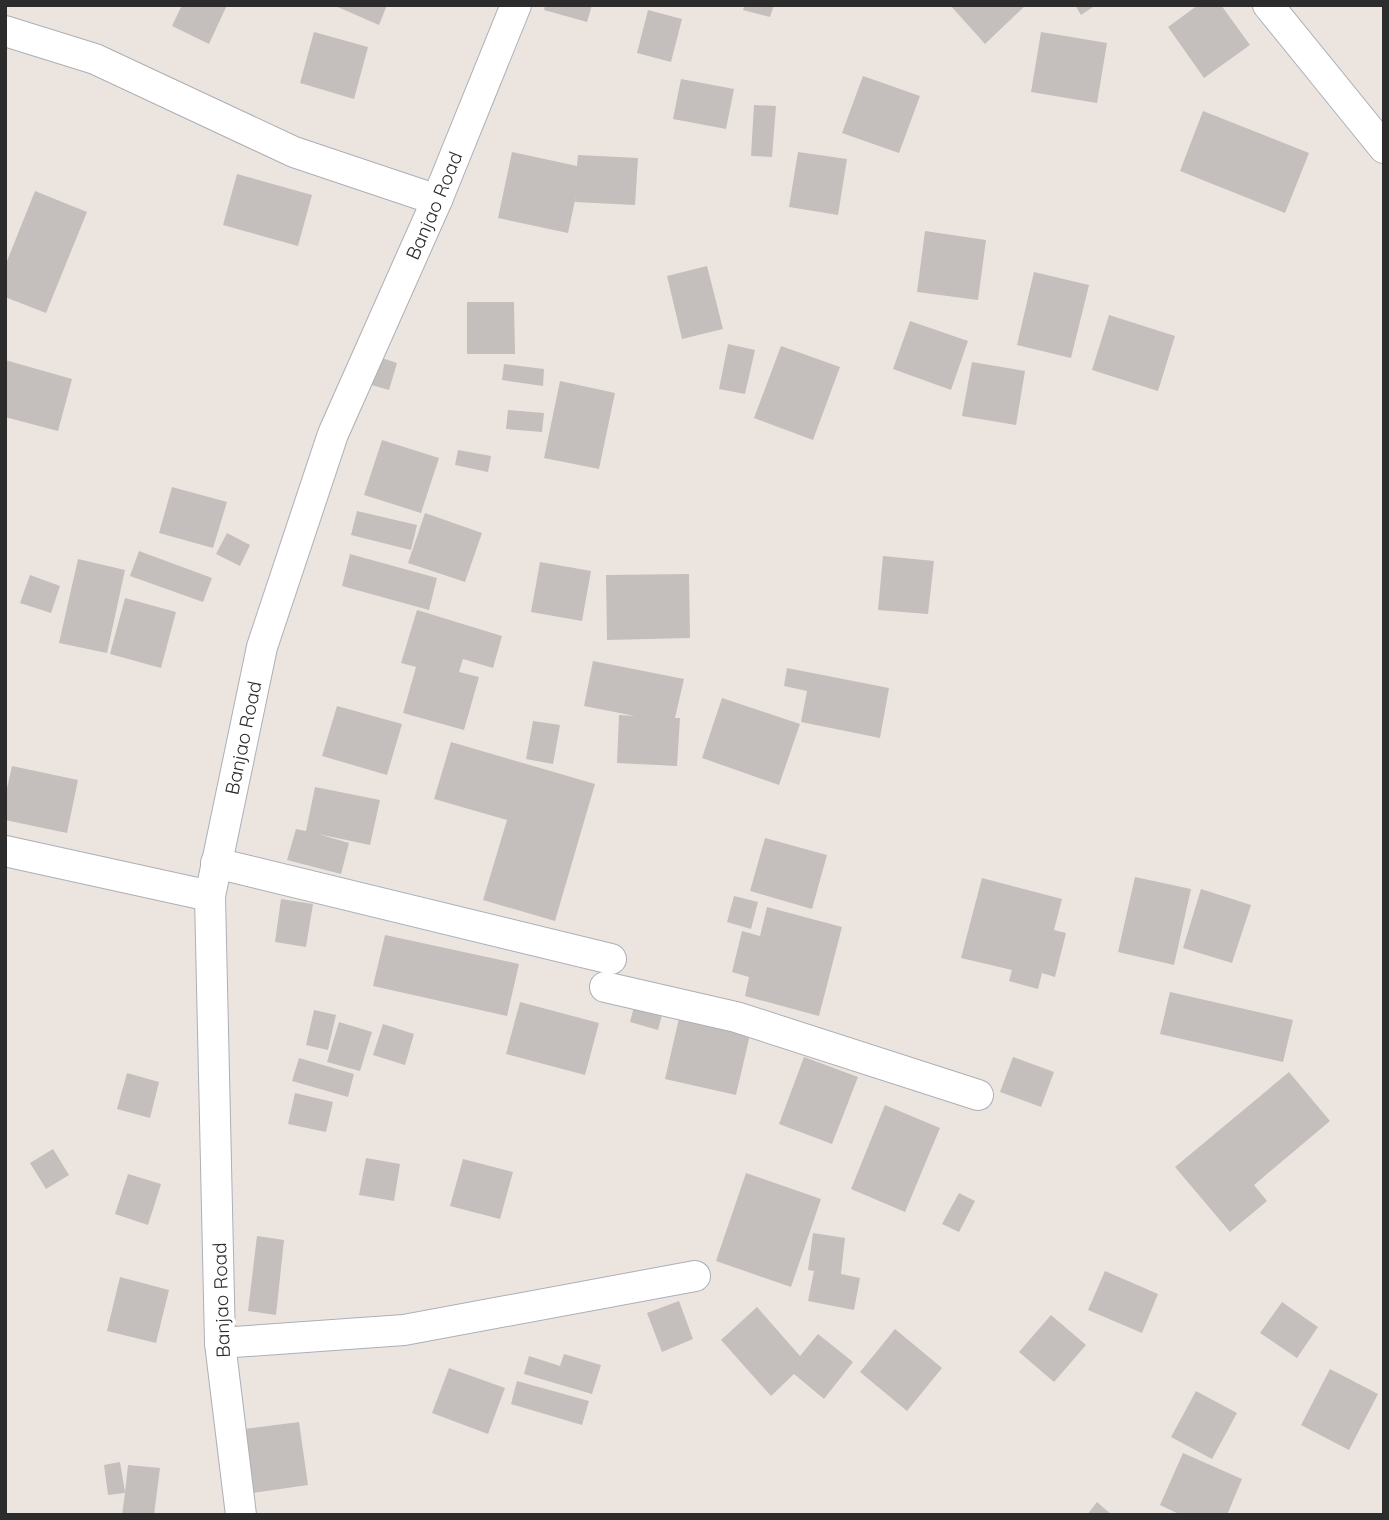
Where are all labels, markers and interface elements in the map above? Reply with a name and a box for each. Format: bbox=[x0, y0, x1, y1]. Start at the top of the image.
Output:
street label: Banjao Road bbox=[400, 148, 467, 263]
street label: Banjao Road bbox=[219, 679, 267, 797]
street label: Banjao Road bbox=[207, 1242, 235, 1358]

